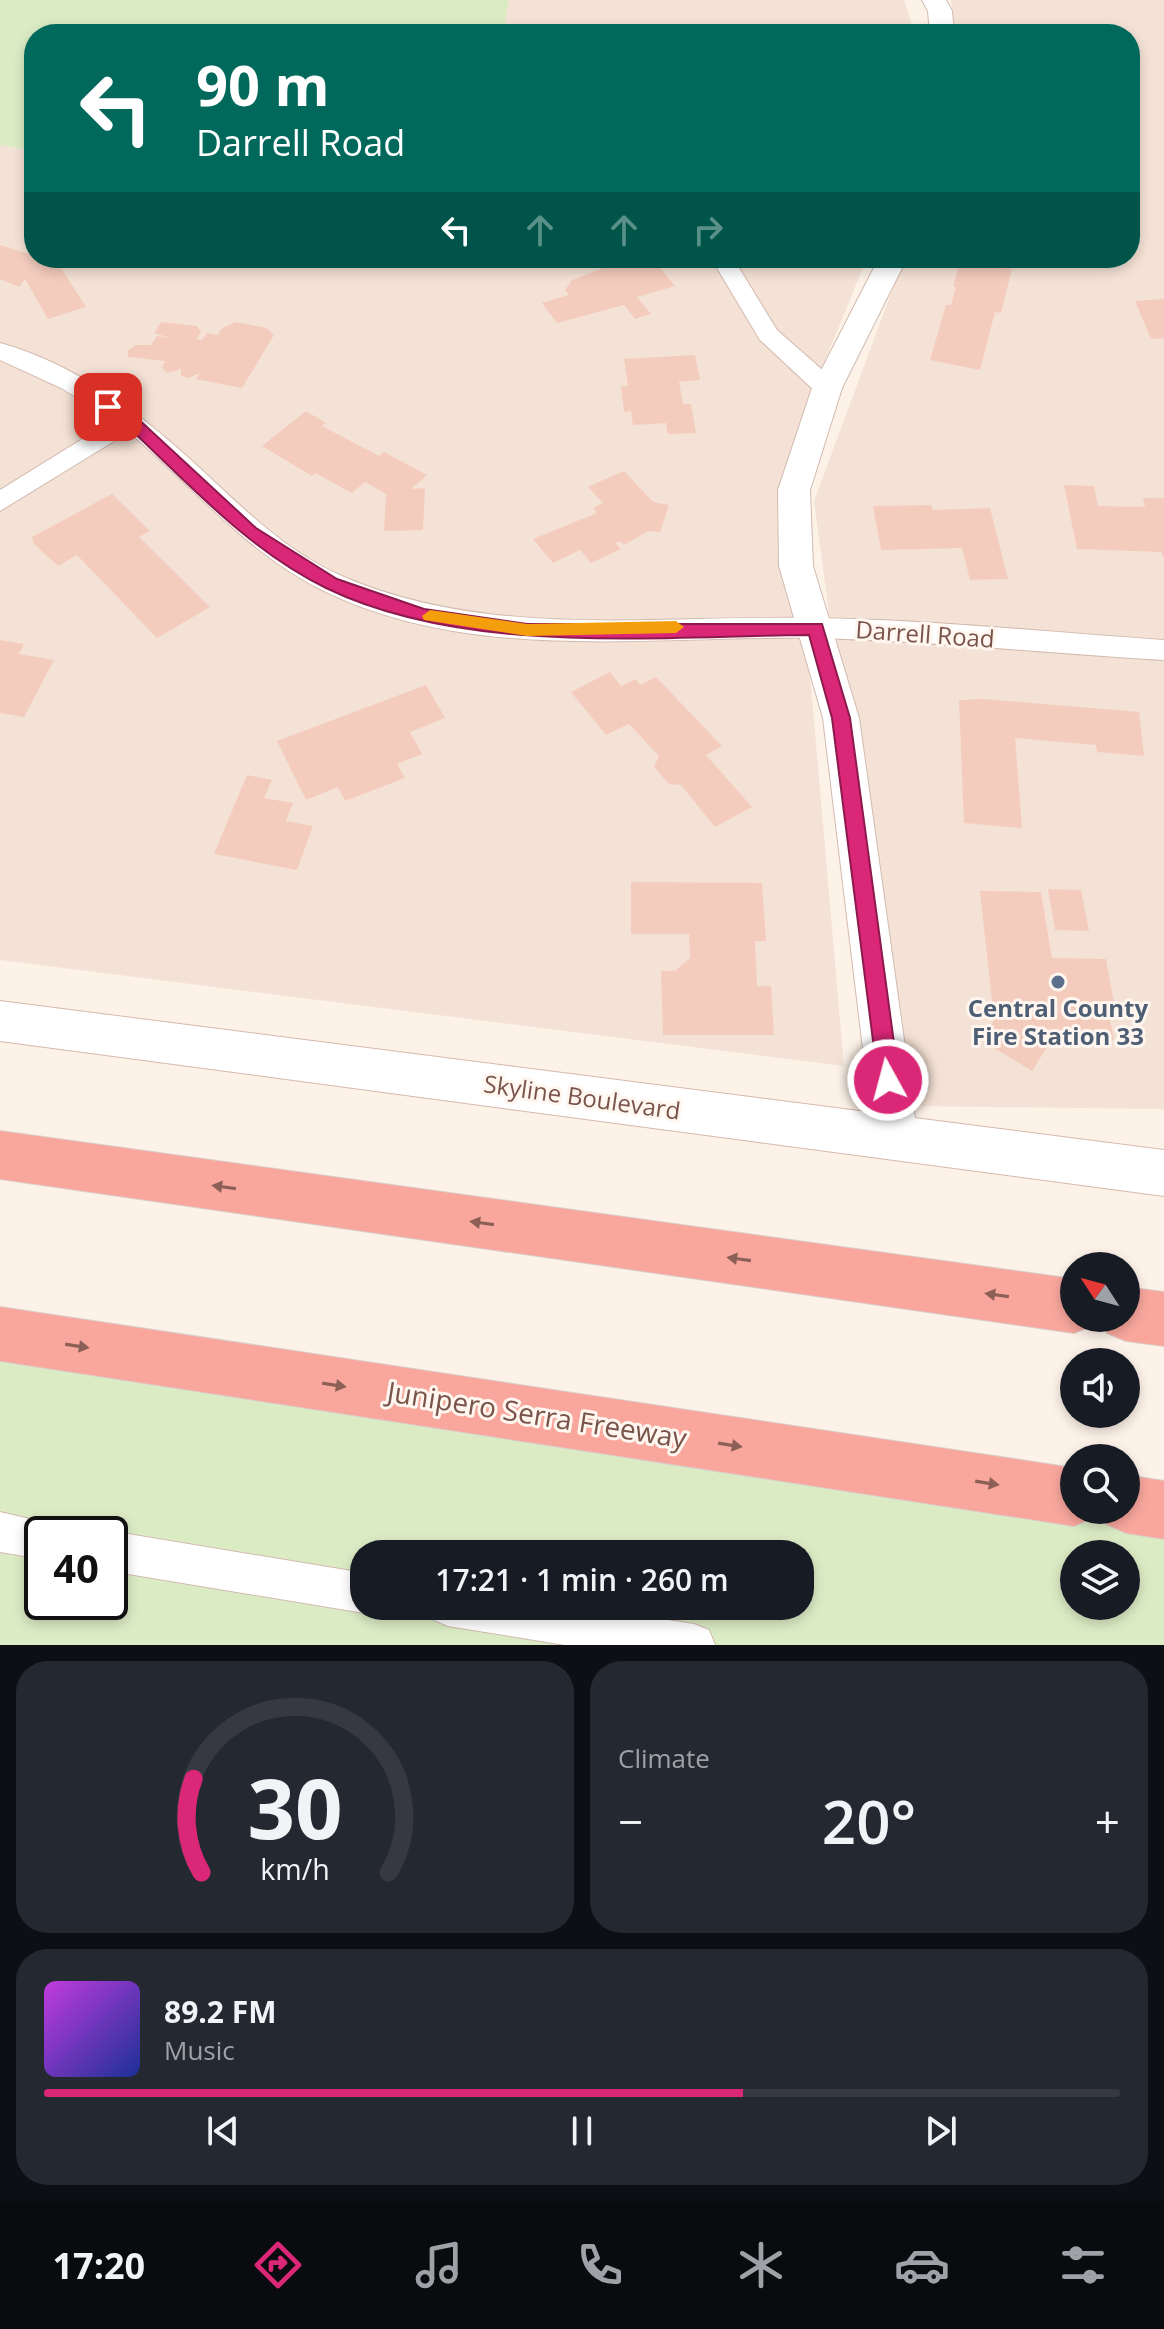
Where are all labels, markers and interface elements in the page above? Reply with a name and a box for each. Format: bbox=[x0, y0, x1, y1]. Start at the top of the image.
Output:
text: 90 m bbox=[196, 46, 330, 122]
icon: left bbox=[64, 56, 168, 160]
text: Darrell Road bbox=[196, 118, 405, 167]
icon: left bbox=[434, 208, 478, 252]
icon: ahead bbox=[518, 208, 562, 252]
icon: ahead bbox=[602, 208, 646, 252]
icon: right bbox=[686, 208, 730, 252]
pin bbox=[74, 373, 142, 441]
icon: arrive bbox=[86, 385, 130, 429]
street label: Darrell Road bbox=[854, 612, 996, 655]
marker: Central County Fire Station 33 bbox=[1049, 973, 1067, 991]
place label: Central County Fire Station 33 bbox=[968, 991, 1149, 1052]
position arrow bbox=[846, 1038, 930, 1122]
street label: Skyline Boulevard bbox=[482, 1066, 683, 1127]
one-way arrow bbox=[212, 1180, 237, 1193]
one-way arrow bbox=[469, 1216, 494, 1229]
one-way arrow bbox=[726, 1252, 751, 1265]
north arrow bbox=[1060, 1252, 1140, 1332]
map controls bbox=[1060, 1252, 1140, 1620]
one-way arrow bbox=[984, 1289, 1009, 1302]
one-way arrow bbox=[65, 1340, 90, 1353]
button: sound bbox=[1060, 1348, 1140, 1428]
street label: Junipero Serra Freeway bbox=[382, 1371, 691, 1457]
one-way arrow bbox=[322, 1379, 347, 1392]
one-way arrow bbox=[718, 1439, 743, 1451]
button: search bbox=[1060, 1444, 1140, 1524]
one-way arrow bbox=[975, 1477, 1000, 1490]
speed limit sign: 40 bbox=[24, 1516, 128, 1620]
button: layers bbox=[1060, 1540, 1140, 1620]
text: 17:21 · 1 min · 260 m bbox=[435, 1559, 729, 1600]
text: Climate bbox=[618, 1740, 710, 1776]
text: 30 bbox=[247, 1750, 343, 1863]
text: 20° bbox=[822, 1780, 916, 1862]
text: − bbox=[618, 1791, 643, 1851]
text: + bbox=[1095, 1791, 1120, 1851]
text: km/h bbox=[260, 1849, 330, 1888]
text: 89.2 FM bbox=[164, 1991, 277, 2032]
text: Music bbox=[164, 2032, 235, 2068]
icon: previous bbox=[201, 2109, 245, 2153]
icon: pause bbox=[560, 2109, 604, 2153]
icon: next bbox=[919, 2109, 963, 2153]
icon: directions bbox=[250, 2237, 306, 2293]
icon: music bbox=[411, 2237, 467, 2293]
icon: phone bbox=[572, 2237, 628, 2293]
icon: climate bbox=[733, 2237, 789, 2293]
icon: car bbox=[894, 2237, 950, 2293]
icon: filters bbox=[1055, 2237, 1111, 2293]
text: 17:20 bbox=[53, 2241, 145, 2290]

